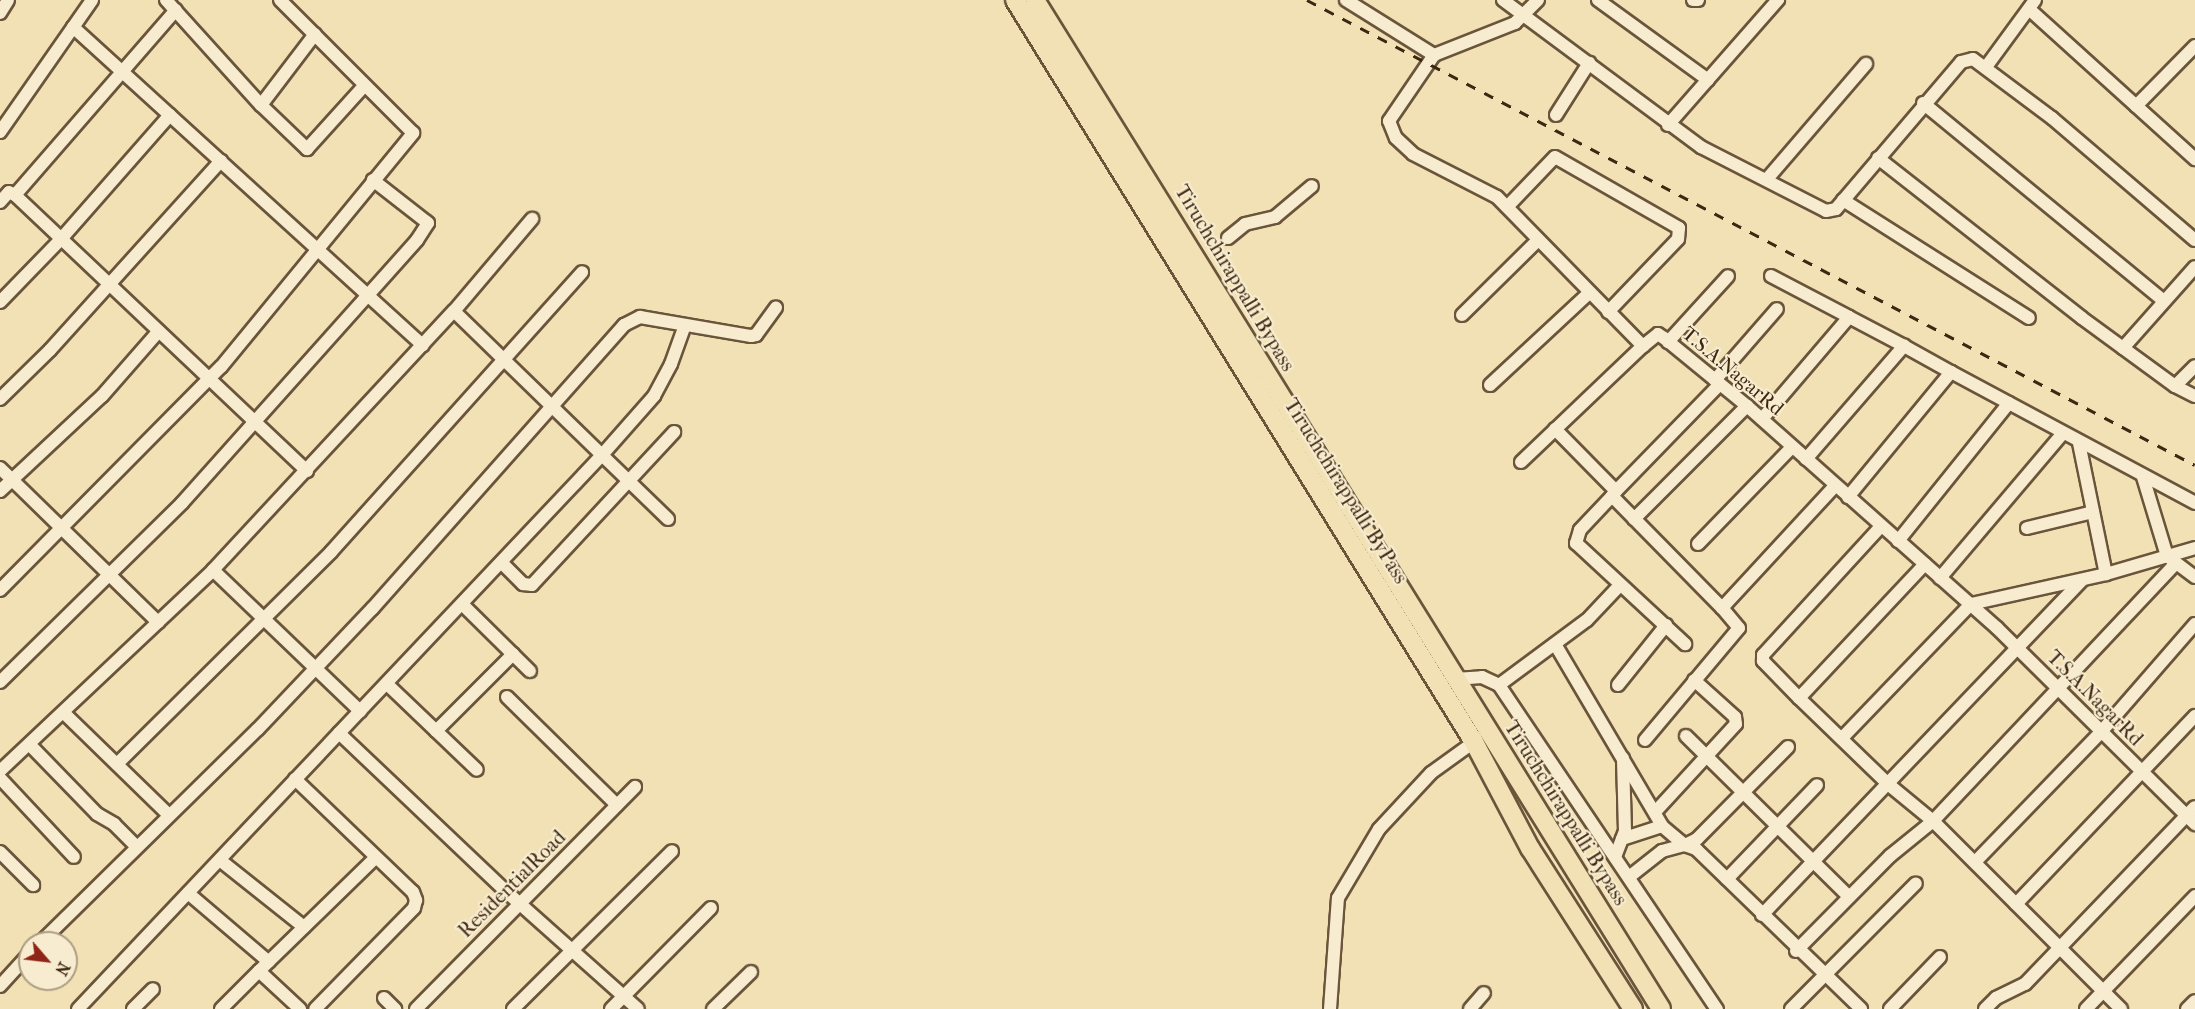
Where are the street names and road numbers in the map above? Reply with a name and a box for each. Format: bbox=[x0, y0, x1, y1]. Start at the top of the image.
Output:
street label: Tiruchchirappalli Bypass bbox=[1170, 180, 1300, 376]
street label: T.S.A.NagarRd bbox=[1677, 321, 1789, 421]
street label: Tiruchchirappalli ByPass bbox=[1279, 394, 1413, 588]
street label: T.S.A.NagarRd bbox=[2042, 645, 2148, 751]
street label: Tiruchchirappalli Bypass bbox=[1499, 716, 1633, 910]
street label: ResidentialRoad bbox=[453, 825, 571, 943]

